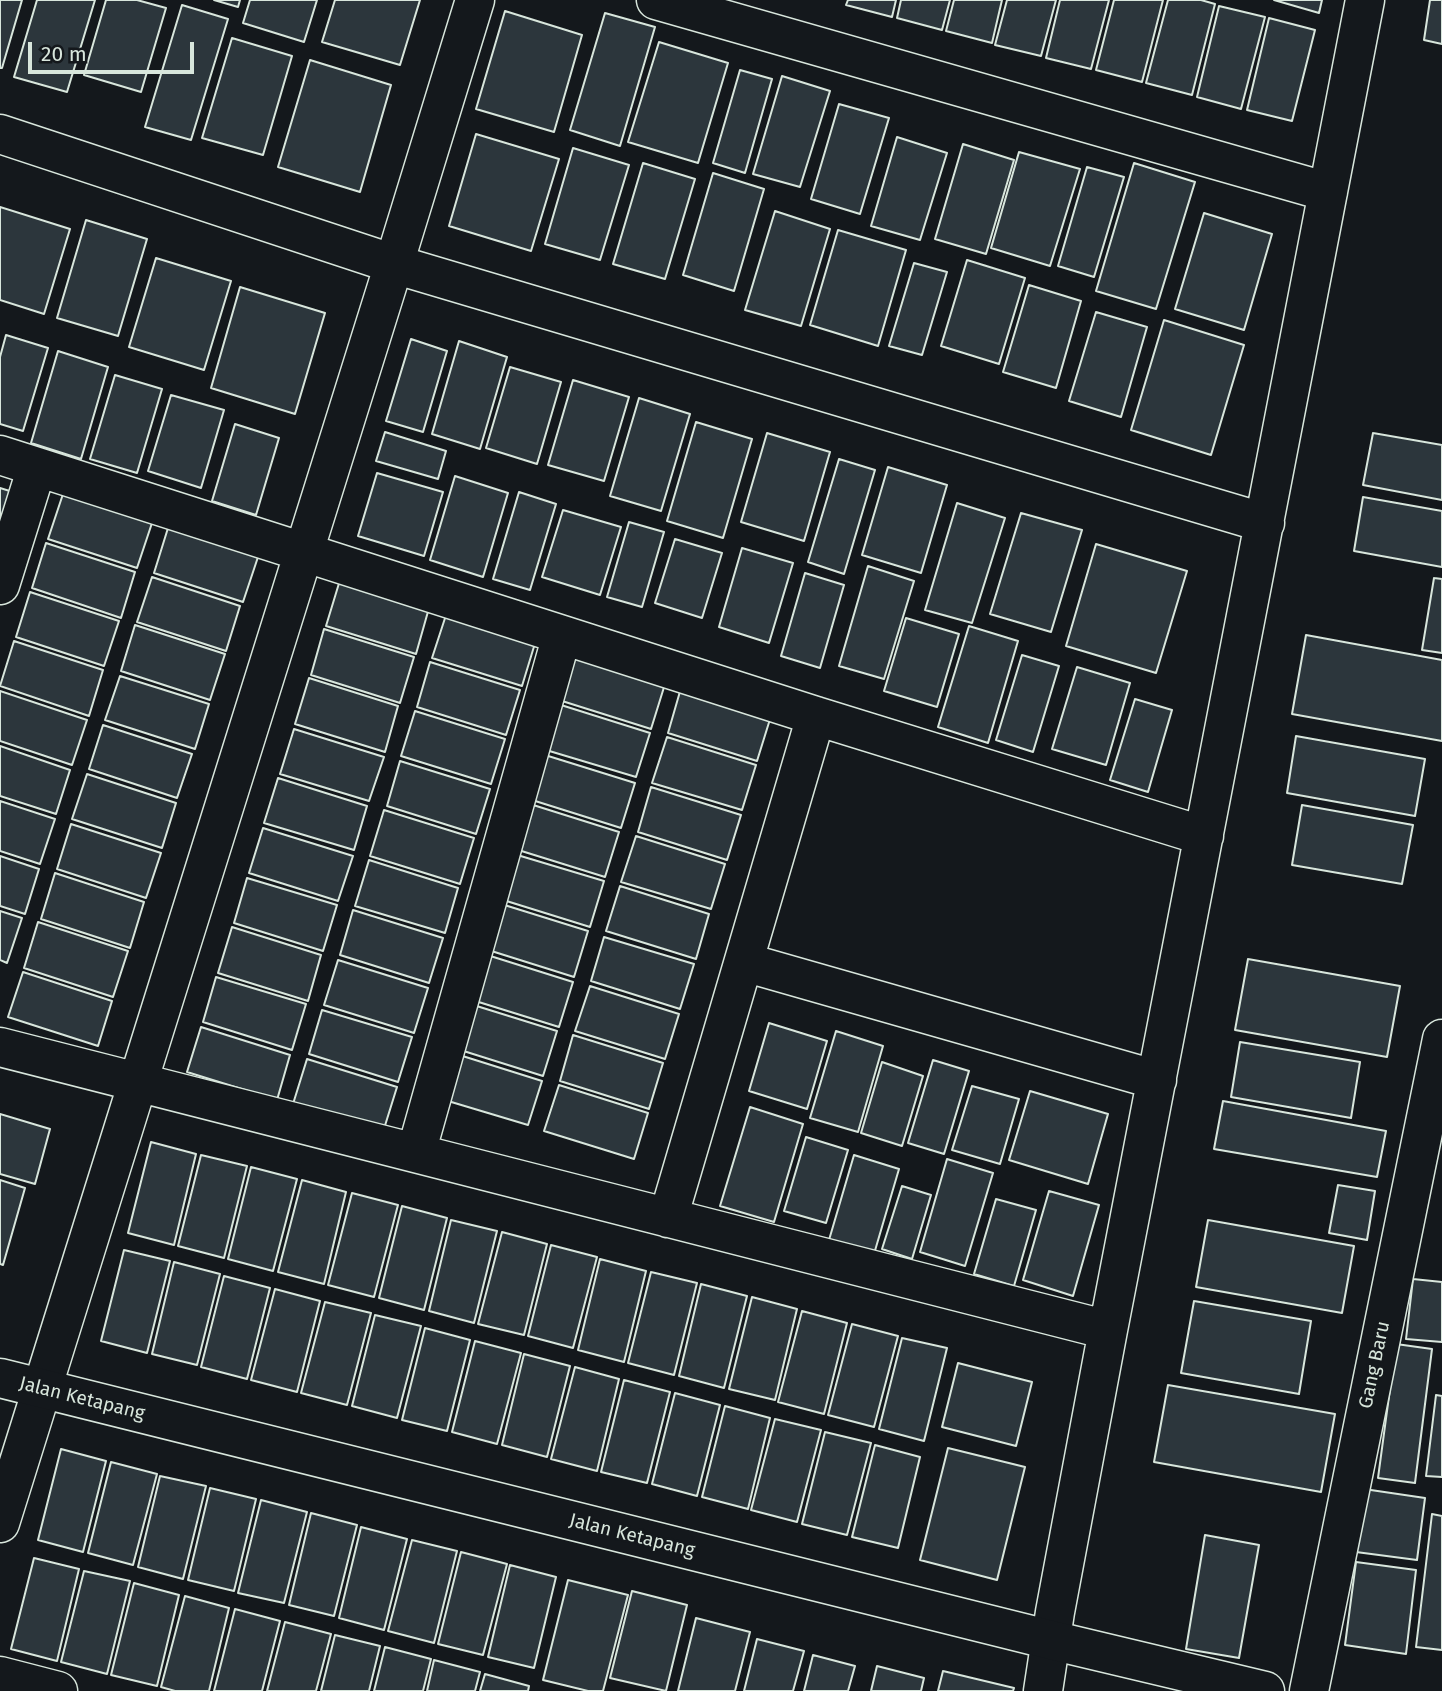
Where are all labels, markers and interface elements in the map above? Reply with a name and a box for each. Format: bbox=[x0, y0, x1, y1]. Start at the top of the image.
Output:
scale bar bbox=[32, 28, 198, 72]
text: 20 m bbox=[41, 41, 87, 67]
street label: Gang Baru bbox=[1355, 1319, 1395, 1411]
street label: Jalan Ketapang bbox=[17, 1372, 147, 1426]
street label: Jalan Ketapang bbox=[567, 1509, 697, 1563]

